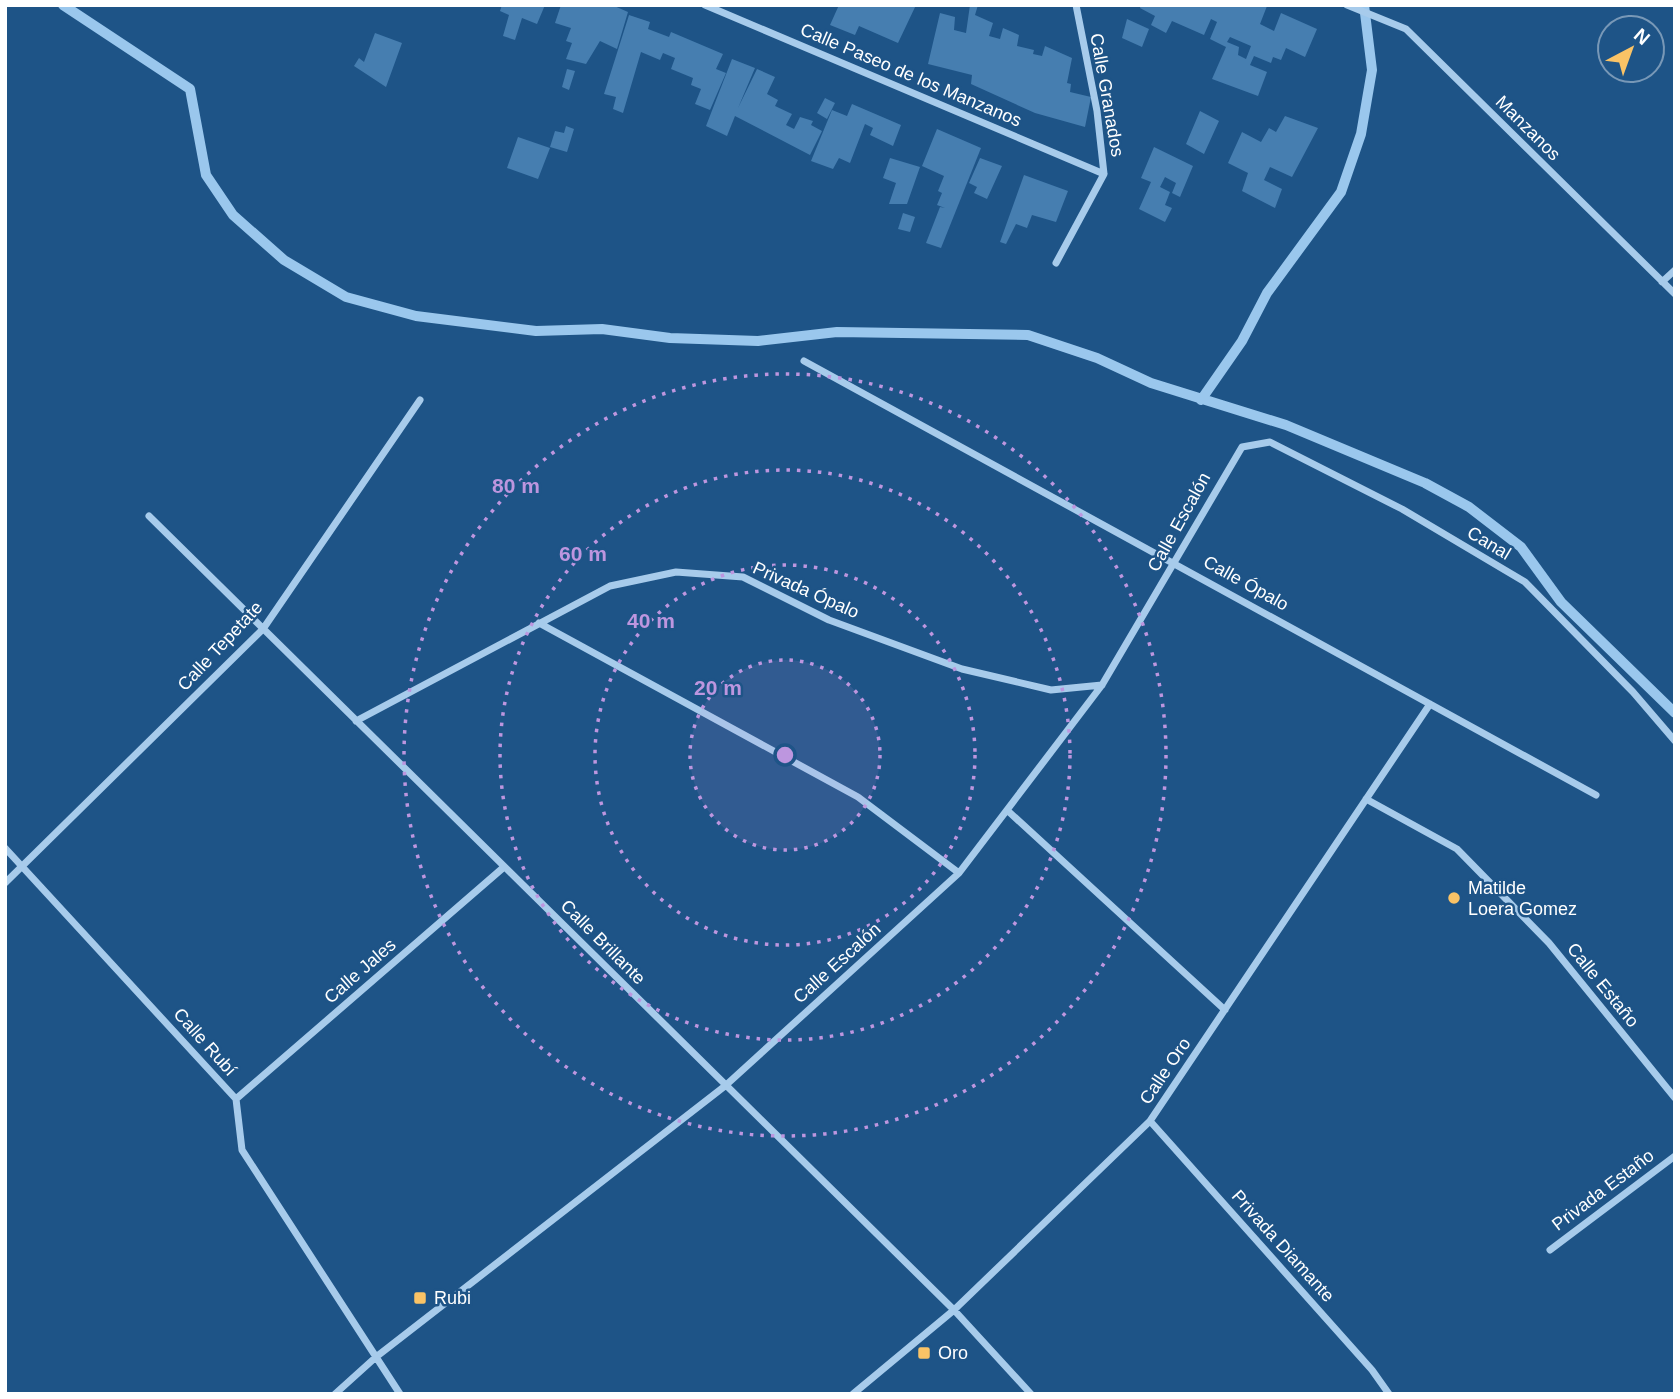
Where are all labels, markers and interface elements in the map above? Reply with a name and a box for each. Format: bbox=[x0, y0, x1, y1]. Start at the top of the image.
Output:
north arrow bbox=[1596, 14, 1666, 84]
street label: Calle Paseo de los Manzanos bbox=[797, 19, 1025, 131]
text: N bbox=[1630, 24, 1654, 49]
street label: Calle Granados bbox=[1086, 32, 1128, 158]
street label: Manzanos bbox=[1492, 92, 1564, 164]
street label: Calle Escalón bbox=[1144, 469, 1214, 575]
text: 80 m bbox=[492, 474, 540, 497]
street label: Canal bbox=[1464, 522, 1514, 564]
text: 60 m bbox=[559, 542, 607, 565]
street label: Calle Ópalo bbox=[1200, 551, 1292, 615]
street label: Privada Ópalo bbox=[750, 557, 863, 622]
street label: Calle Tepetate bbox=[174, 597, 266, 695]
text: 40 m bbox=[627, 609, 675, 632]
text: 20 m bbox=[694, 676, 742, 699]
centre of rings bbox=[773, 743, 797, 767]
place label: Matilde Loera Gomez bbox=[1468, 878, 1577, 919]
marker: Matilde Loera Gomez bbox=[1446, 890, 1462, 906]
street label: Calle Brillante bbox=[557, 896, 649, 988]
street label: Calle Escalón bbox=[789, 919, 885, 1007]
street label: Calle Jales bbox=[320, 935, 400, 1007]
street label: Calle Estaño bbox=[1563, 939, 1643, 1031]
street label: Calle Rubí bbox=[169, 1004, 241, 1080]
street label: Calle Oro bbox=[1135, 1034, 1195, 1108]
street label: Privada Estaño bbox=[1548, 1145, 1658, 1235]
street label: Privada Diamante bbox=[1228, 1186, 1338, 1306]
place label: Rubi bbox=[434, 1288, 471, 1308]
marker: Rubi bbox=[412, 1290, 428, 1306]
place label: Oro bbox=[938, 1343, 968, 1363]
marker: Oro bbox=[916, 1345, 932, 1361]

